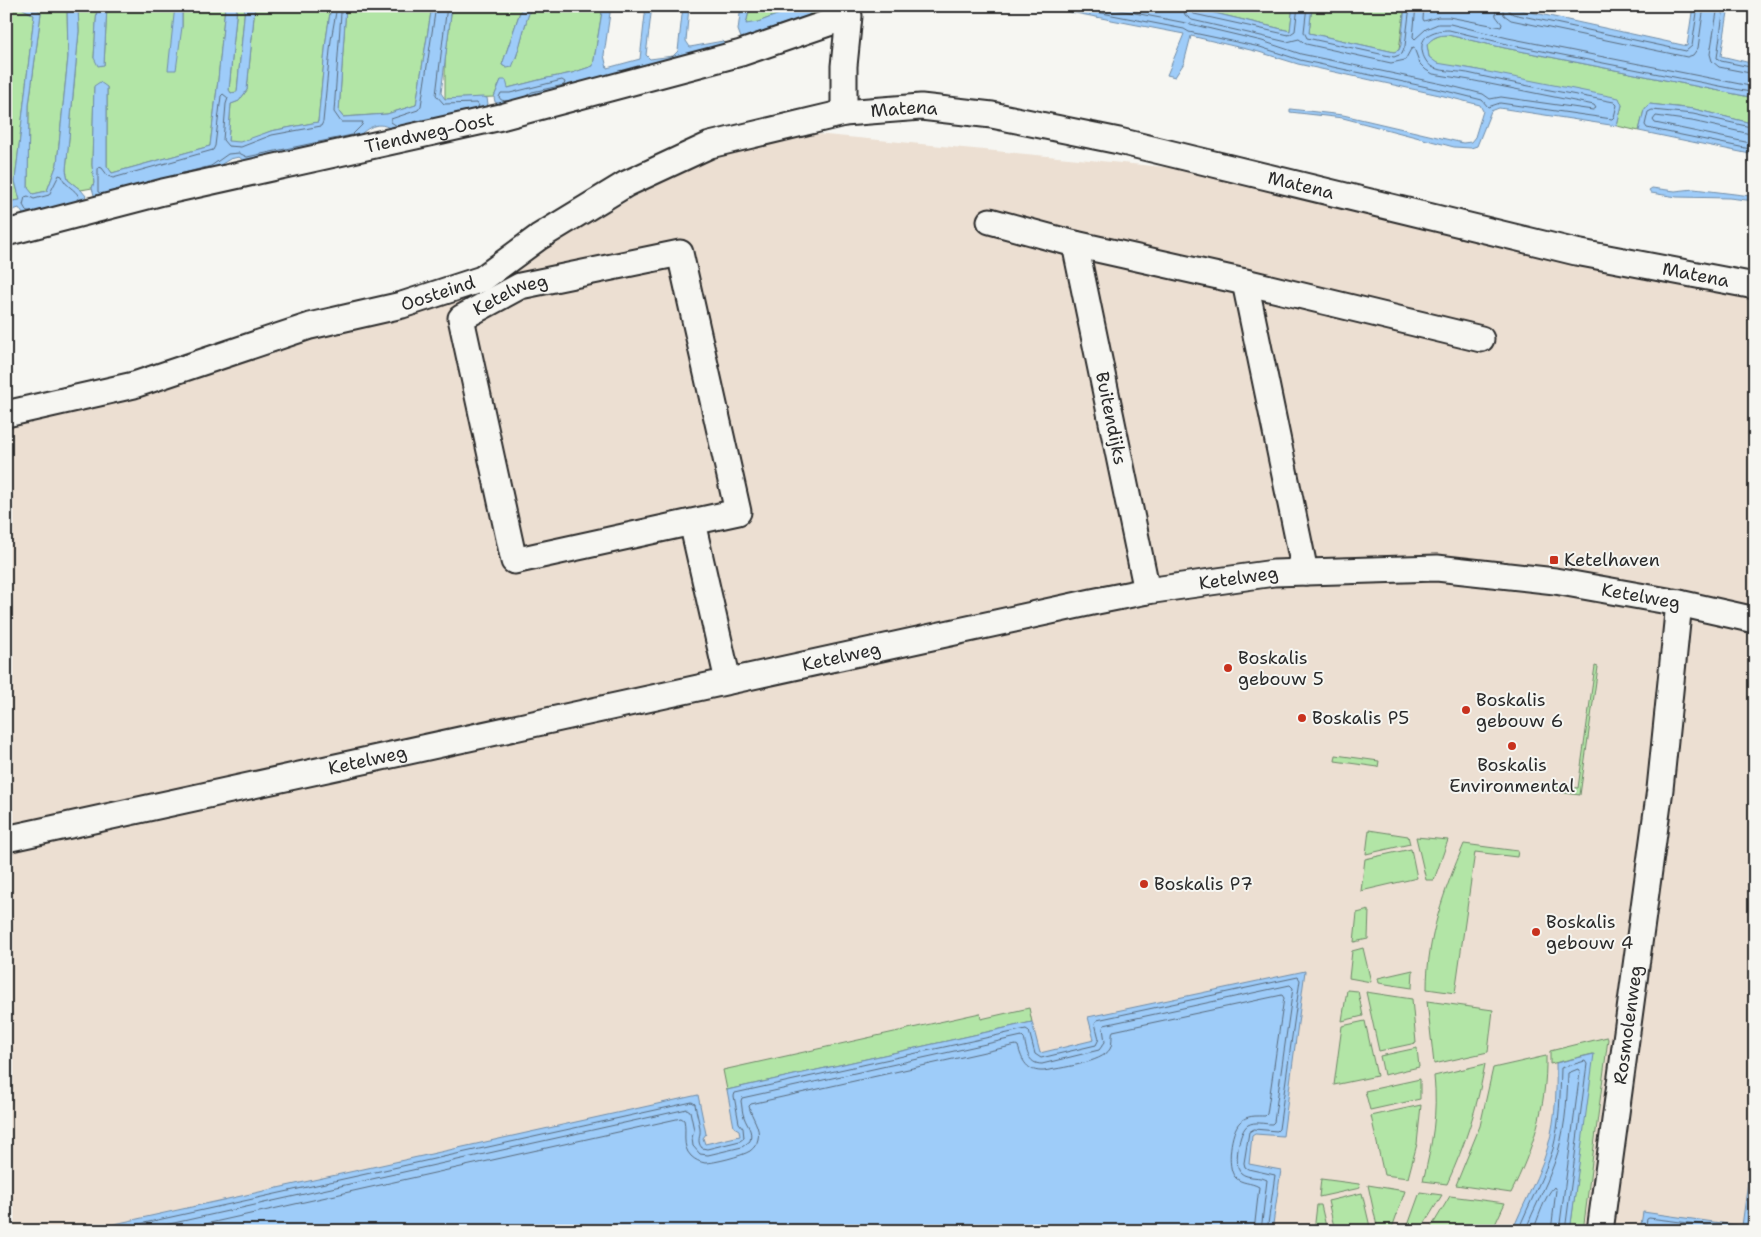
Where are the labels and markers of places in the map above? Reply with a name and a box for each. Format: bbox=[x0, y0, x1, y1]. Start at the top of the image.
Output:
place label: Ketelhaven bbox=[1564, 548, 1660, 572]
marker: Ketelhaven bbox=[1548, 554, 1560, 566]
place label: Boskalis gebouw 5 bbox=[1238, 646, 1324, 691]
marker: Boskalis gebouw 5 bbox=[1222, 662, 1234, 674]
place label: Boskalis gebouw 6 bbox=[1476, 688, 1563, 733]
marker: Boskalis gebouw 6 bbox=[1460, 704, 1472, 716]
place label: Boskalis P5 bbox=[1312, 706, 1409, 730]
marker: Boskalis P5 bbox=[1296, 712, 1308, 724]
marker: Boskalis Environmental bbox=[1506, 740, 1518, 752]
place label: Boskalis Environmental bbox=[1449, 753, 1575, 798]
place label: Boskalis P7 bbox=[1154, 872, 1253, 896]
marker: Boskalis P7 bbox=[1138, 878, 1150, 890]
place label: Boskalis gebouw 4 bbox=[1546, 910, 1633, 955]
marker: Boskalis gebouw 4 bbox=[1530, 926, 1542, 938]

